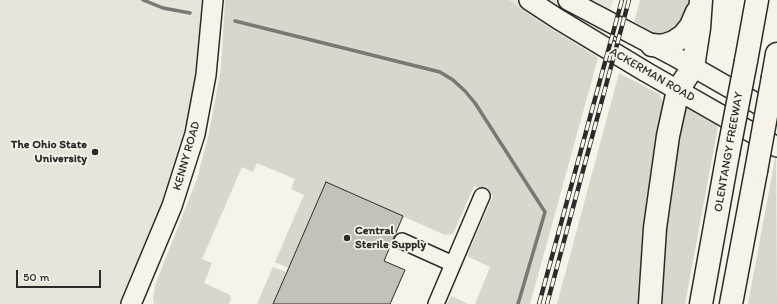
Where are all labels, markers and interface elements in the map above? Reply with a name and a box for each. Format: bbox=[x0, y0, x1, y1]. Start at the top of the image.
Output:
street label: ACKERMAN ROAD bbox=[607, 45, 697, 105]
street label: OLENTANGY FREEWAY bbox=[711, 91, 747, 213]
street label: KENNY ROAD bbox=[170, 120, 204, 192]
place label: The Ohio State University bbox=[11, 138, 87, 166]
marker: The Ohio State University bbox=[90, 147, 100, 157]
place label: Central Sterile Supply bbox=[355, 224, 426, 252]
marker: Central Sterile Supply bbox=[342, 233, 352, 243]
scale bar bbox=[18, 262, 103, 288]
text: 50 m bbox=[23, 270, 49, 284]

